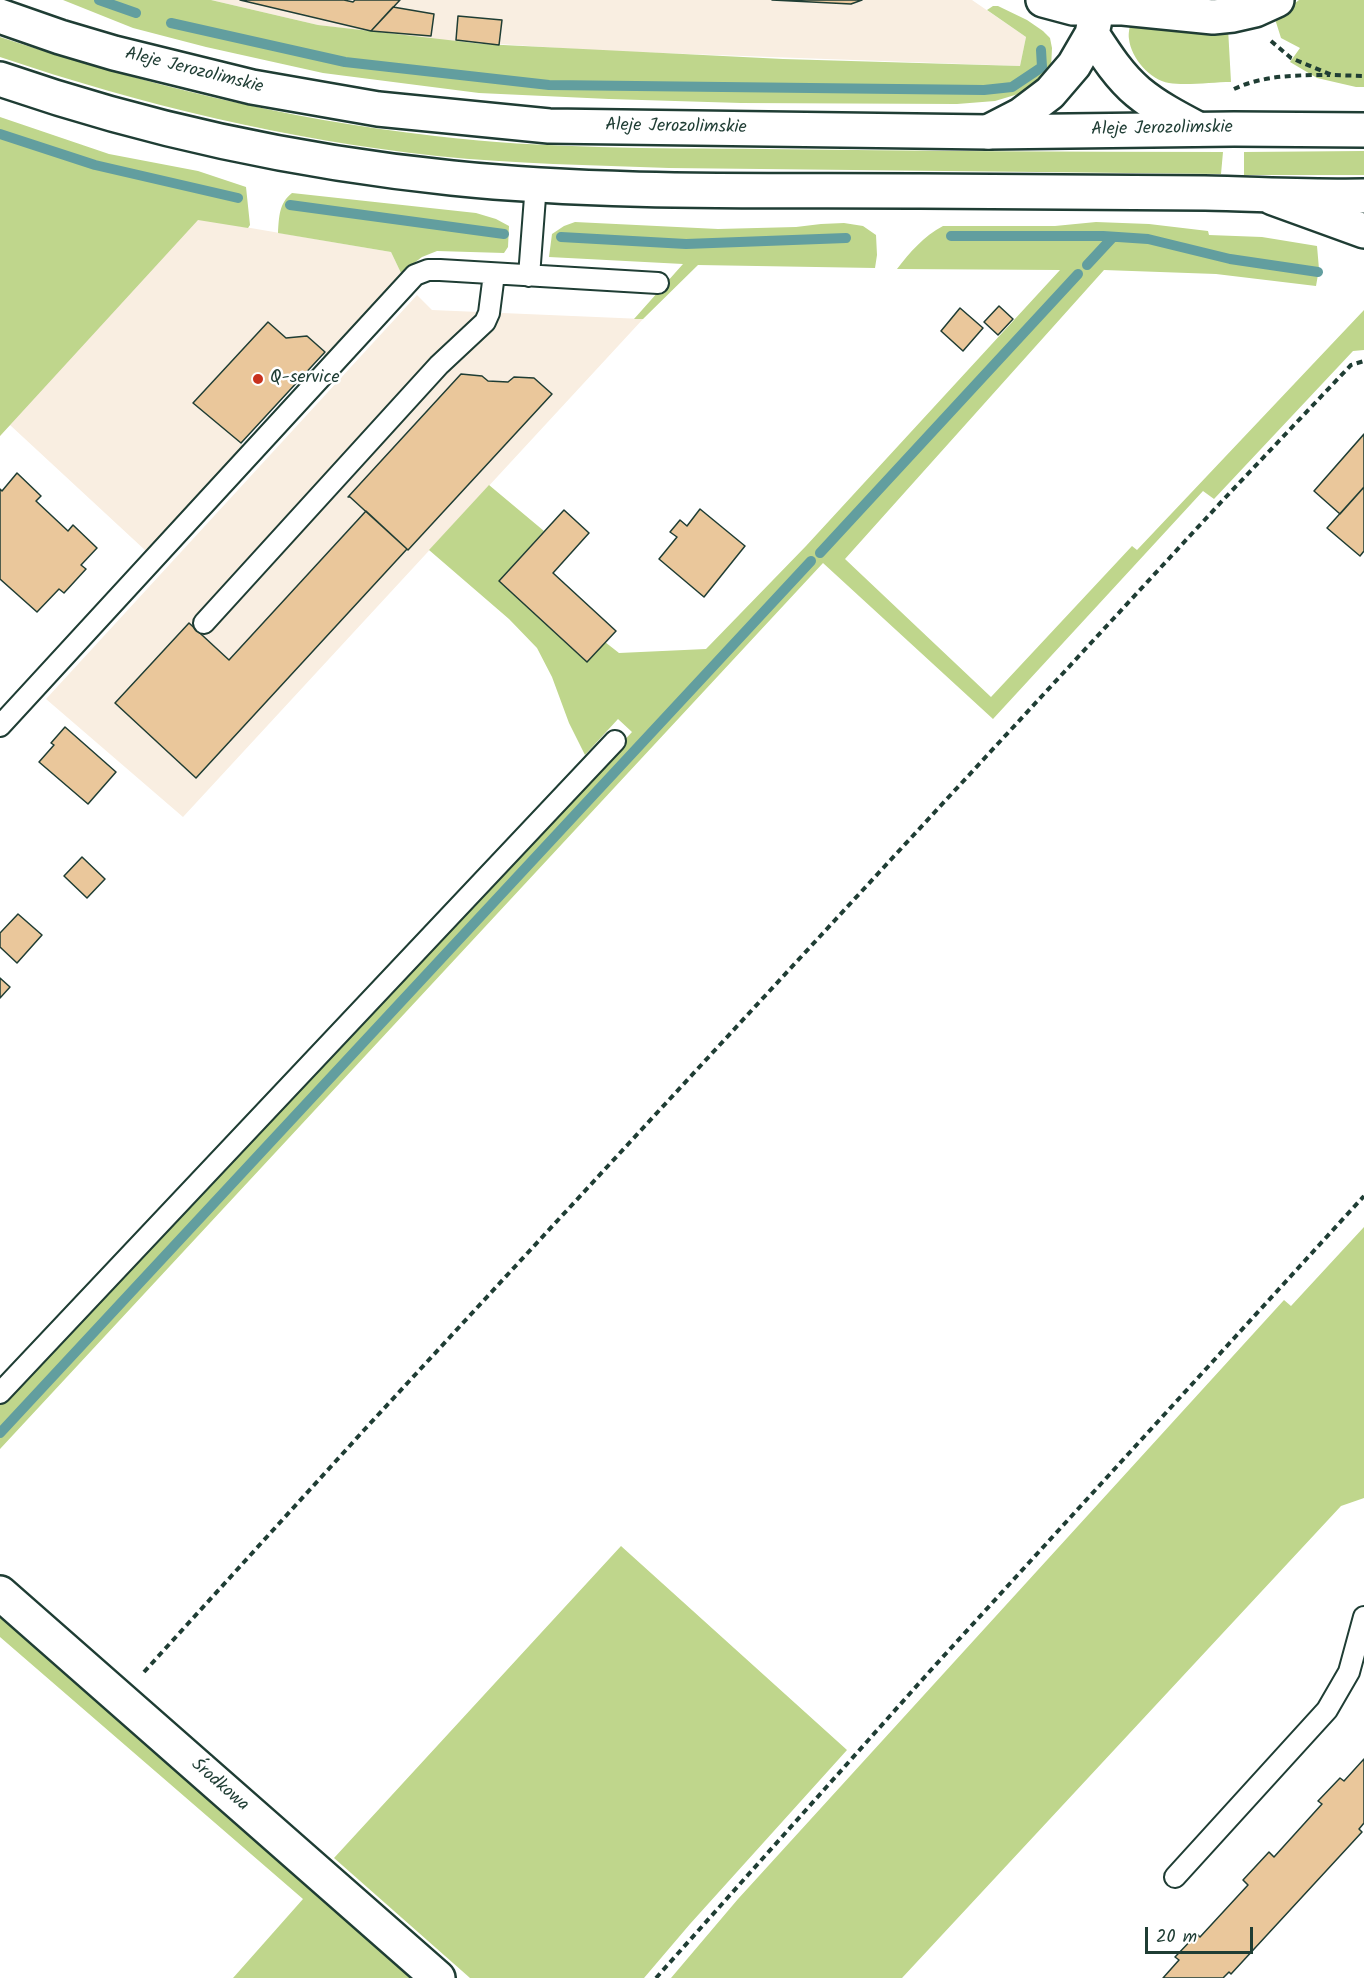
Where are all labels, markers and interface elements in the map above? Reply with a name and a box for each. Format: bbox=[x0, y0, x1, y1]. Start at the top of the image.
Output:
street label: Aleje Jerozolimskie bbox=[123, 44, 265, 100]
street label: Aleje Jerozolimskie bbox=[605, 116, 747, 140]
street label: Aleje Jerozolimskie bbox=[1091, 118, 1233, 142]
place label: Q-service bbox=[270, 368, 340, 390]
marker: Q-service bbox=[251, 372, 265, 386]
street label: Środkowa bbox=[186, 1755, 252, 1817]
scale bar bbox=[1148, 1915, 1256, 1953]
text: 20 m bbox=[1156, 1923, 1197, 1952]

